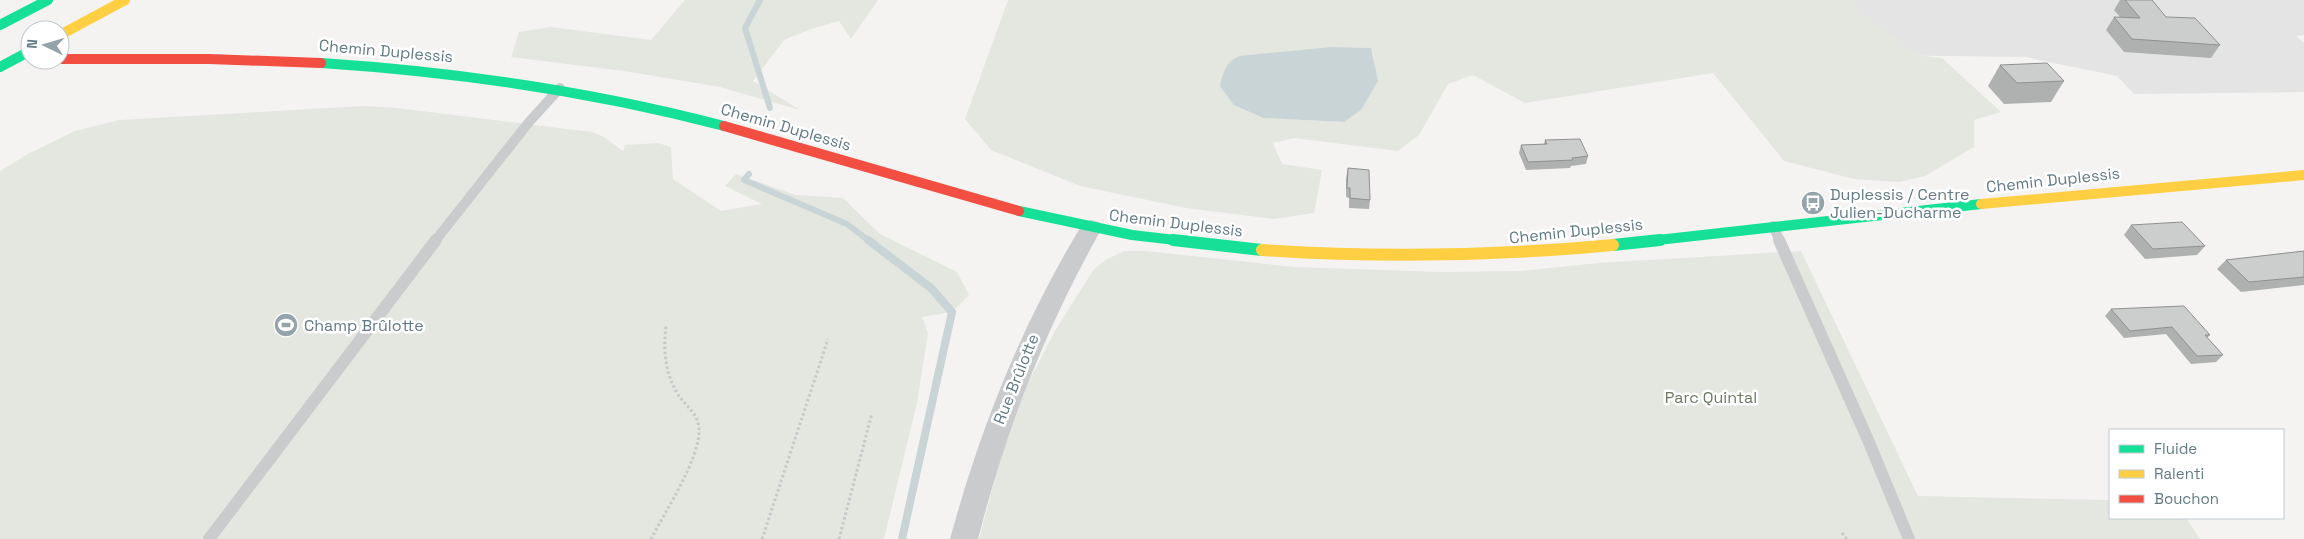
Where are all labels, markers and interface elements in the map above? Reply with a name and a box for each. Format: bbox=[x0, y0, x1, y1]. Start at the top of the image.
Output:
north arrow bbox=[20, 20, 70, 70]
street label: Chemin Duplessis bbox=[318, 35, 454, 67]
text: N bbox=[23, 38, 41, 49]
street label: Chemin Duplessis bbox=[718, 98, 854, 156]
street label: Chemin Duplessis bbox=[1985, 163, 2121, 197]
place label: Duplessis / Centre Julien-Ducharme bbox=[1830, 184, 1969, 223]
bus stop icon: Duplessis / Centre Julien-Ducharme bbox=[1800, 190, 1826, 216]
street label: Chemin Duplessis bbox=[1108, 204, 1244, 242]
street label: Chemin Duplessis bbox=[1508, 214, 1644, 248]
sports icon: Champ Brûlotte bbox=[273, 312, 299, 338]
place label: Champ Brûlotte bbox=[304, 315, 424, 336]
street label: Rue Brûlotte bbox=[988, 331, 1044, 427]
park label: Parc Quintal bbox=[1665, 387, 1757, 408]
legend bbox=[2109, 429, 2284, 519]
text: Fluide bbox=[2154, 439, 2197, 458]
text: Ralenti bbox=[2154, 464, 2204, 483]
text: Bouchon bbox=[2154, 489, 2219, 508]

